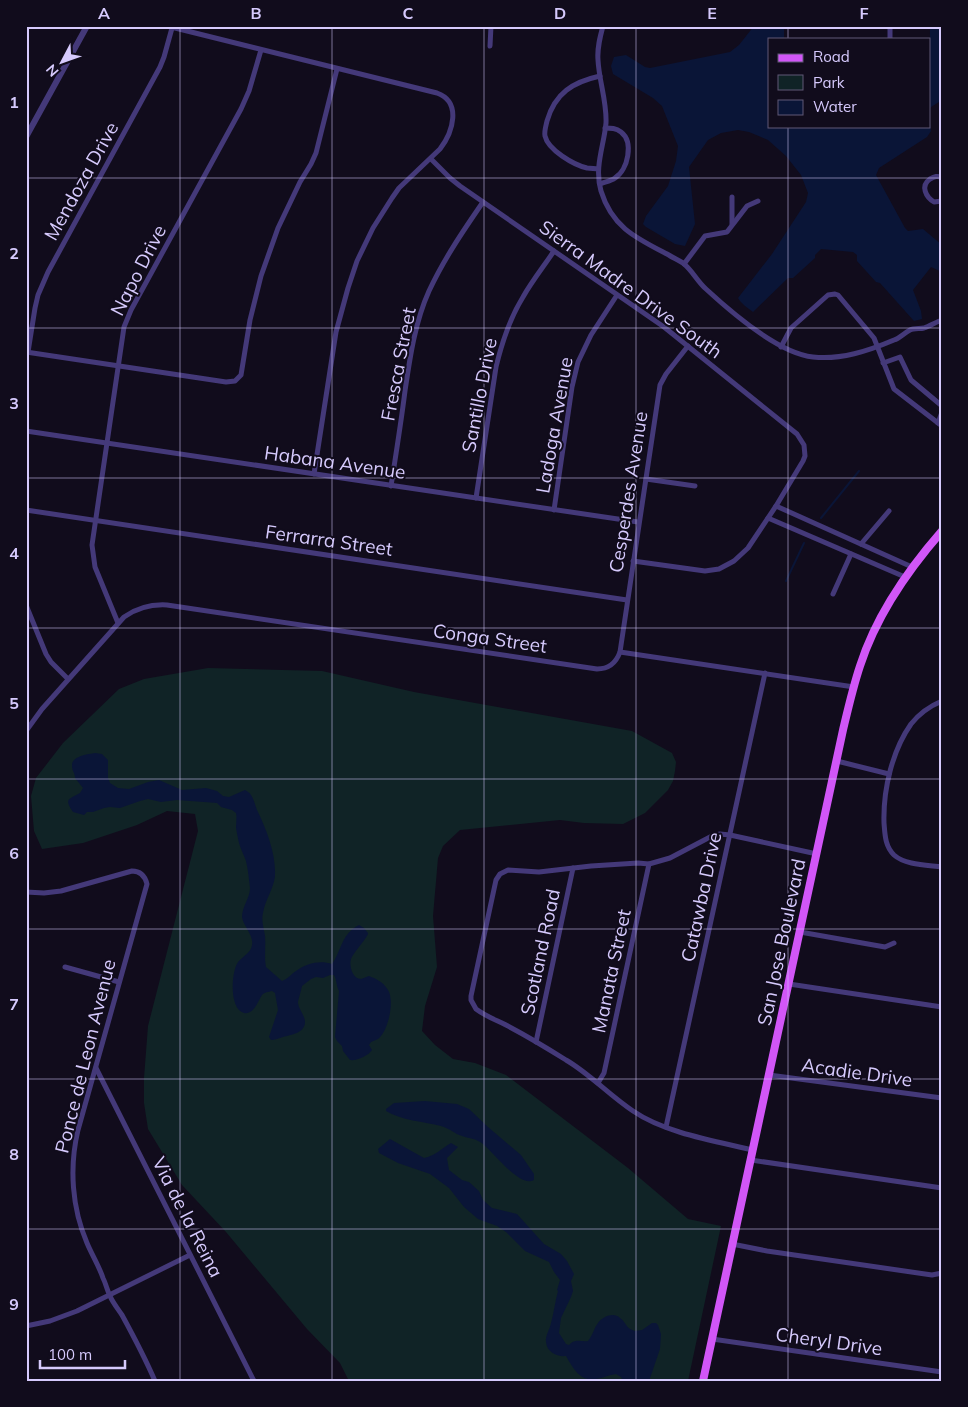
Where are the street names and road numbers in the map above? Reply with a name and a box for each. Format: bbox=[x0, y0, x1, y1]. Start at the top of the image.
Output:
street label: Mendoza Drive bbox=[39, 117, 123, 245]
street label: Sierra Madre Drive South bbox=[535, 215, 727, 363]
street label: Napo Drive bbox=[105, 221, 171, 319]
street label: Fresca Street bbox=[375, 305, 421, 423]
street label: Santillo Drive bbox=[456, 336, 502, 454]
street label: Ladoga Avenue bbox=[530, 355, 578, 495]
street label: Cesperdes Avenue bbox=[603, 410, 653, 574]
street label: Habana Avenue bbox=[263, 440, 407, 484]
street label: Ferrarra Street bbox=[264, 519, 395, 561]
street label: Conga Street bbox=[432, 618, 549, 658]
street label: Catawba Drive bbox=[676, 830, 726, 964]
street label: San Jose Boulevard bbox=[752, 856, 810, 1028]
street label: Scotland Road bbox=[515, 887, 565, 1017]
street label: Manata Street bbox=[586, 907, 636, 1035]
street label: Ponce de Leon Avenue bbox=[49, 957, 121, 1155]
street label: Acadie Drive bbox=[800, 1052, 914, 1092]
street label: Via de la Reina bbox=[147, 1153, 229, 1281]
street label: Cheryl Drive bbox=[774, 1322, 884, 1360]

